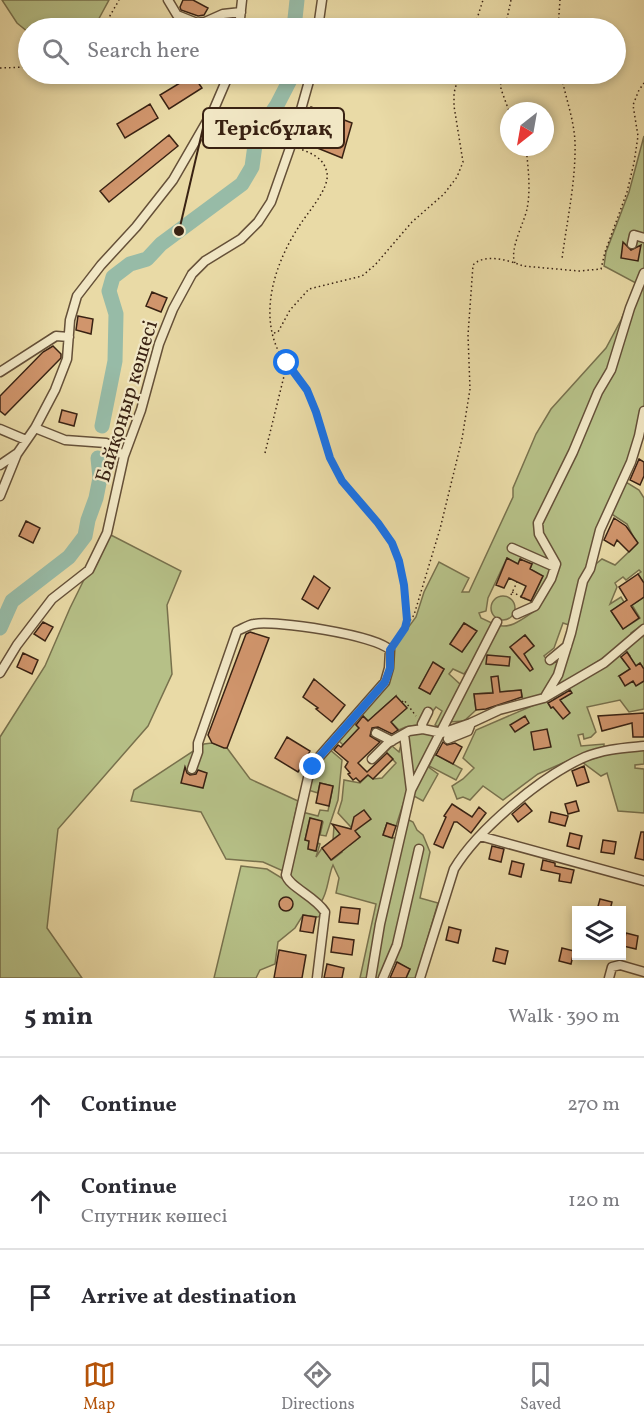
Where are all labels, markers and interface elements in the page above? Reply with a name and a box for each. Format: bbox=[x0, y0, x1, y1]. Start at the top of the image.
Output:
search box bbox=[18, 18, 626, 84]
icon: search bbox=[39, 35, 72, 68]
text: Search here bbox=[87, 36, 200, 67]
north arrow bbox=[500, 102, 554, 156]
callout: Терісбұлақ bbox=[203, 108, 344, 148]
text: Терісбұлақ bbox=[215, 114, 332, 145]
street label: Байқоңыр көшесі bbox=[89, 317, 166, 486]
route start bbox=[273, 349, 299, 375]
route end bbox=[299, 753, 325, 779]
map controls bbox=[572, 906, 626, 960]
button: layers bbox=[572, 906, 626, 960]
text: 5 min bbox=[24, 999, 93, 1035]
text: Walk · 390 m bbox=[508, 1003, 620, 1031]
icon: ahead bbox=[24, 1089, 57, 1122]
text: Continue bbox=[81, 1090, 177, 1121]
text: 270 m bbox=[567, 1091, 620, 1119]
text: Continue bbox=[81, 1172, 177, 1203]
icon: ahead bbox=[24, 1185, 57, 1218]
text: 120 m bbox=[568, 1187, 620, 1215]
text: Спутник көшесі bbox=[81, 1203, 228, 1231]
icon: arrive bbox=[24, 1281, 57, 1314]
text: Arrive at destination bbox=[81, 1282, 297, 1313]
tab: Map bbox=[83, 1358, 116, 1416]
tab: Directions bbox=[281, 1358, 355, 1416]
tab: Saved bbox=[520, 1358, 561, 1416]

